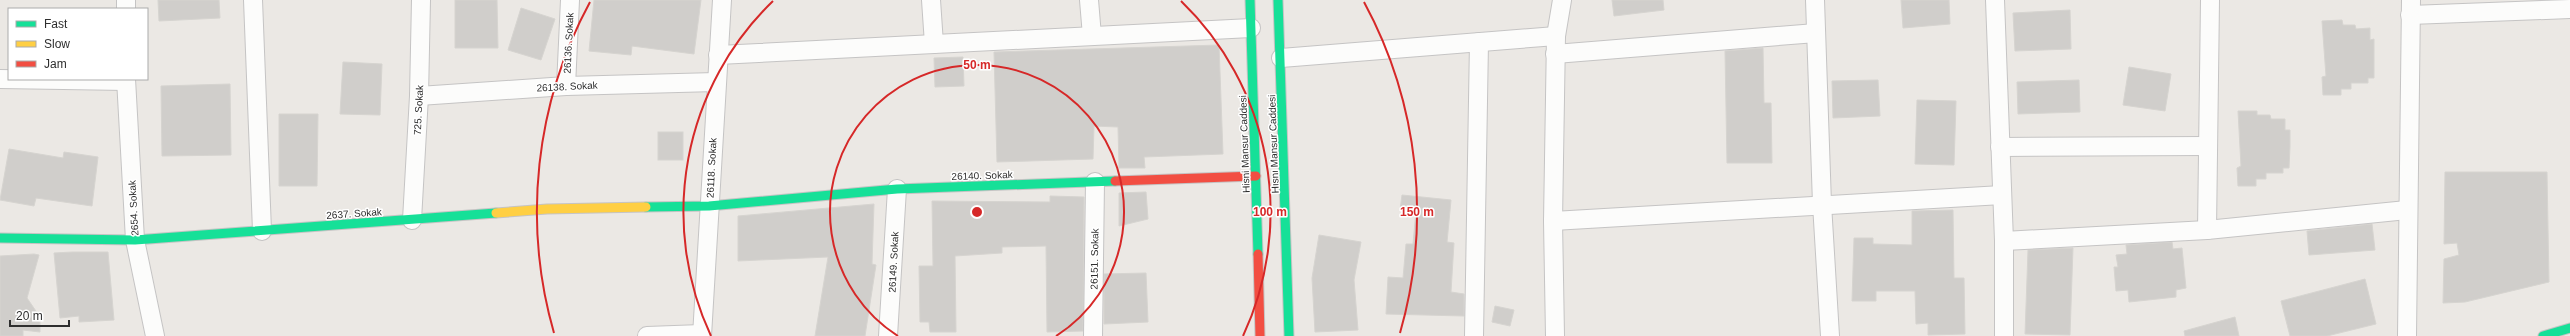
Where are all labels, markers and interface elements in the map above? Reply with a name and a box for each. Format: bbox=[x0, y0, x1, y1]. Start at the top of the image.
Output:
legend bbox=[8, 8, 148, 80]
street label: 26136. Sokak bbox=[561, 11, 576, 74]
text: Fast bbox=[44, 17, 68, 31]
text: Slow bbox=[44, 37, 70, 51]
text: Jam bbox=[44, 57, 67, 71]
text: 50 m bbox=[963, 58, 991, 72]
street label: 26138. Sokak bbox=[536, 79, 599, 94]
street label: 725. Sokak bbox=[412, 84, 425, 135]
street label: Hısnı Mansur Caddesi bbox=[1266, 94, 1281, 194]
street label: Hisni Mansur Caddesi bbox=[1237, 95, 1252, 193]
street label: 26118. Sokak bbox=[704, 137, 719, 198]
street label: 26140. Sokak bbox=[951, 169, 1014, 182]
street label: 2654. Sokak bbox=[127, 179, 140, 236]
centre of rings bbox=[970, 205, 984, 219]
text: 100 m bbox=[1253, 205, 1287, 219]
text: 150 m bbox=[1400, 205, 1434, 219]
street label: 2637. Sokak bbox=[326, 206, 383, 221]
street label: 26151. Sokak bbox=[1088, 227, 1101, 290]
street label: 26149. Sokak bbox=[886, 230, 901, 293]
scale bar bbox=[10, 302, 69, 328]
text: 20 m bbox=[16, 309, 43, 323]

